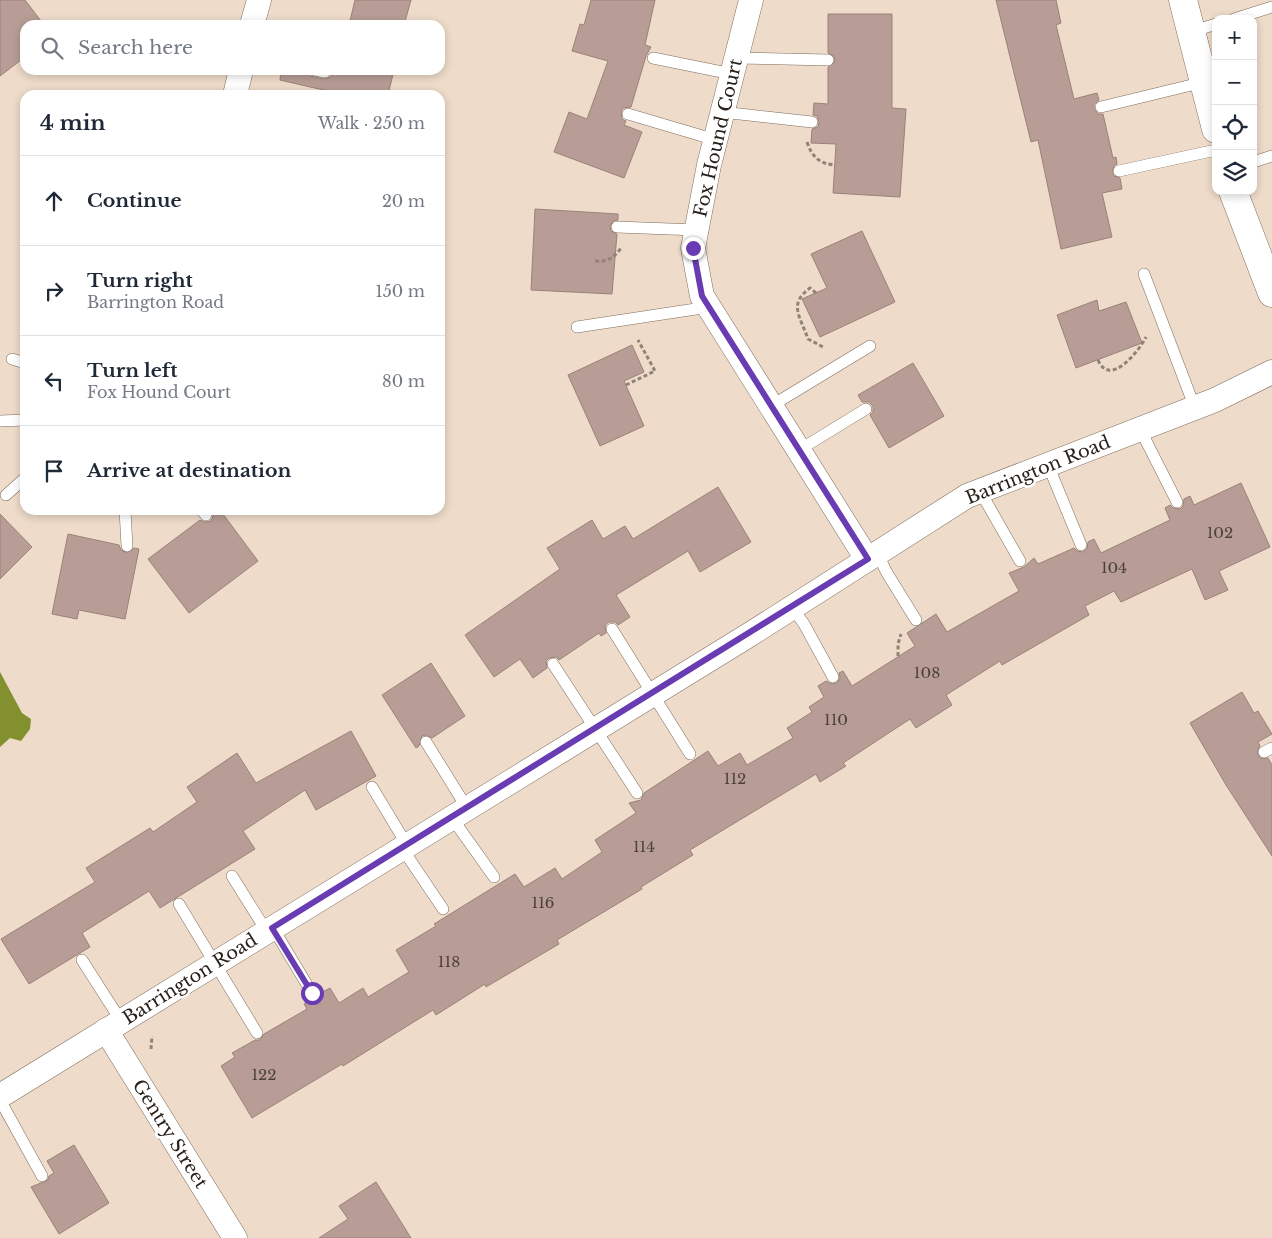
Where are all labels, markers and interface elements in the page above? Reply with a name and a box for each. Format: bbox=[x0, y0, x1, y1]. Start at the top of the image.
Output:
map controls bbox=[1212, 15, 1257, 195]
button: + bbox=[1212, 15, 1257, 60]
search box bbox=[20, 20, 445, 75]
icon: search bbox=[38, 34, 66, 62]
text: Search here bbox=[78, 36, 193, 59]
street label: Fox Hound Court bbox=[689, 56, 747, 219]
button: − bbox=[1212, 60, 1257, 105]
button: locate bbox=[1212, 105, 1257, 150]
text: 4 min bbox=[40, 110, 106, 136]
text: Walk · 250 m bbox=[318, 113, 425, 133]
button: layers bbox=[1212, 150, 1257, 195]
icon: ahead bbox=[40, 187, 68, 215]
text: Continue bbox=[87, 189, 182, 212]
text: 20 m bbox=[382, 191, 425, 211]
route end bbox=[682, 237, 705, 260]
text: Turn right bbox=[87, 269, 193, 292]
icon: right bbox=[40, 277, 68, 305]
text: 150 m bbox=[376, 281, 425, 301]
text: Barrington Road bbox=[87, 292, 224, 312]
text: Turn left bbox=[87, 359, 178, 382]
icon: left bbox=[40, 367, 68, 395]
text: 80 m bbox=[382, 371, 425, 391]
text: Fox Hound Court bbox=[87, 382, 231, 402]
street label: Barrington Road bbox=[962, 431, 1114, 509]
icon: arrive bbox=[40, 457, 68, 485]
text: Arrive at destination bbox=[87, 459, 291, 482]
house number: 102 bbox=[1207, 523, 1233, 542]
house number: 104 bbox=[1101, 558, 1127, 577]
house number: 108 bbox=[914, 663, 940, 682]
house number: 110 bbox=[824, 710, 848, 729]
house number: 112 bbox=[724, 769, 746, 788]
house number: 114 bbox=[633, 837, 655, 856]
house number: 116 bbox=[531, 893, 555, 912]
street label: Barrington Road bbox=[119, 929, 261, 1029]
house number: 118 bbox=[438, 952, 460, 971]
route start bbox=[301, 982, 324, 1005]
house number: 122 bbox=[251, 1065, 277, 1084]
street label: Gentry Street bbox=[128, 1076, 212, 1193]

